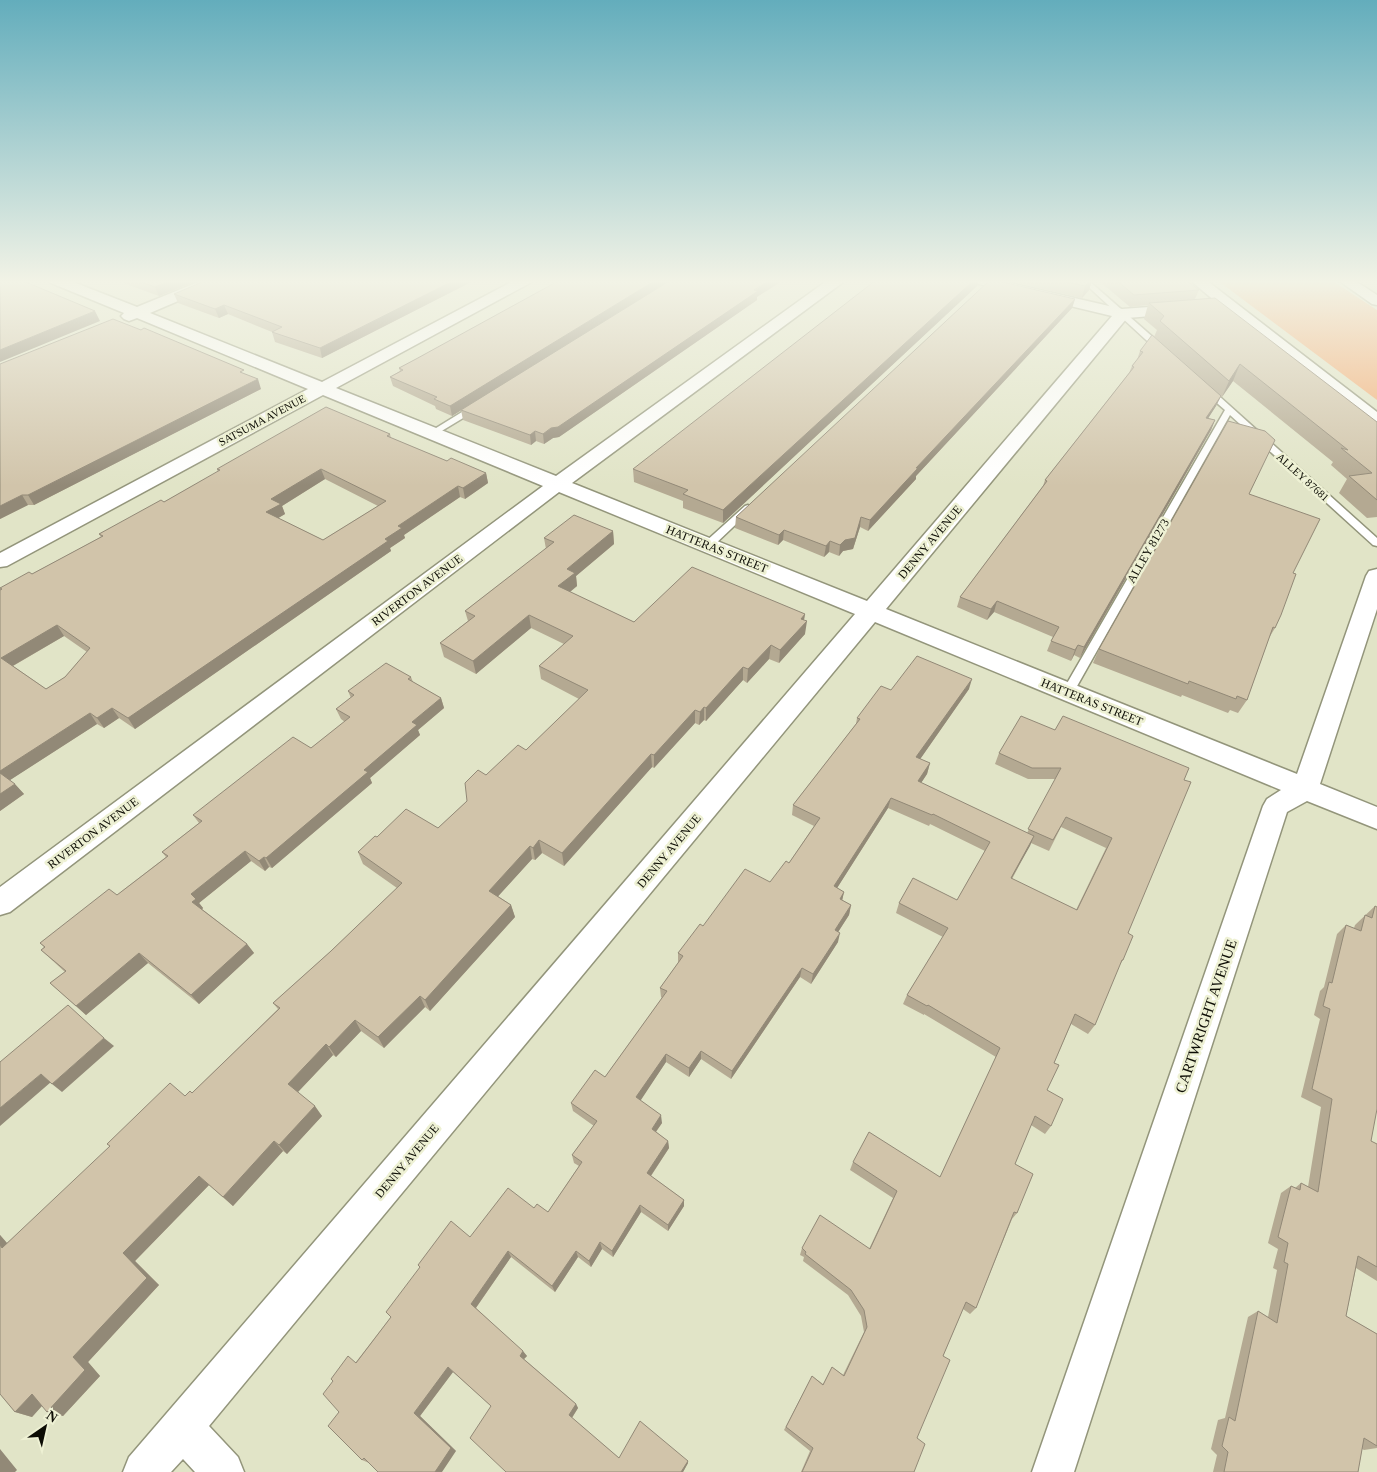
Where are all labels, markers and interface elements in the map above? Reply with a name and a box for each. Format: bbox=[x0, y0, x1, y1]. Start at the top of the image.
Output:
street label: SATSUMA AVENUE bbox=[216, 392, 308, 448]
street label: ALLEY 87681 bbox=[1275, 450, 1331, 504]
street label: DENNY AVENUE bbox=[895, 502, 965, 582]
street label: ALLEY 81273 bbox=[1124, 516, 1172, 586]
street label: HATTERAS STREET bbox=[664, 522, 770, 576]
street label: RIVERTON AVENUE bbox=[369, 551, 465, 629]
street label: HATTERAS STREET bbox=[1039, 675, 1145, 729]
street label: RIVERTON AVENUE bbox=[45, 794, 141, 872]
street label: DENNY AVENUE bbox=[634, 811, 704, 891]
street label: CARTWRIGHT AVENUE bbox=[1172, 937, 1240, 1095]
street label: DENNY AVENUE bbox=[372, 1121, 442, 1201]
north arrow bbox=[20, 1402, 70, 1452]
text: N bbox=[44, 1408, 60, 1426]

